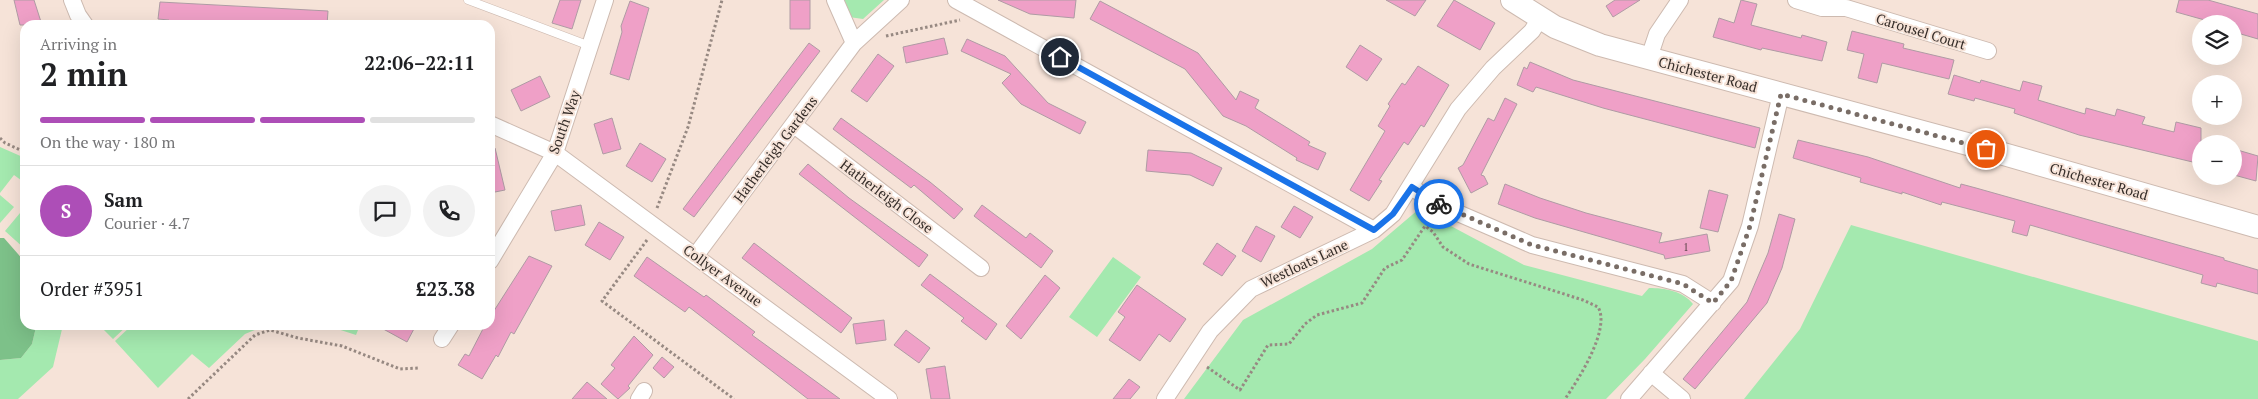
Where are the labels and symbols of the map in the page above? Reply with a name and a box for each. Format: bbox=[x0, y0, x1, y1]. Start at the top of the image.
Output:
street label: Carousel Court bbox=[1874, 8, 1969, 54]
pin bbox=[1039, 36, 1081, 78]
street label: Chichester Road bbox=[1656, 52, 1760, 96]
street label: South Way bbox=[544, 87, 585, 156]
street label: Hatherleigh Gardens bbox=[729, 92, 821, 206]
pin bbox=[1965, 128, 2007, 170]
street label: Hatherleigh Close bbox=[837, 155, 937, 237]
street label: Chichester Road bbox=[2048, 158, 2151, 204]
courier bbox=[1414, 179, 1464, 229]
street label: Westloats Lane bbox=[1257, 234, 1351, 292]
street label: Collyer Avenue bbox=[680, 240, 766, 310]
house number: 1 bbox=[1683, 240, 1689, 254]

